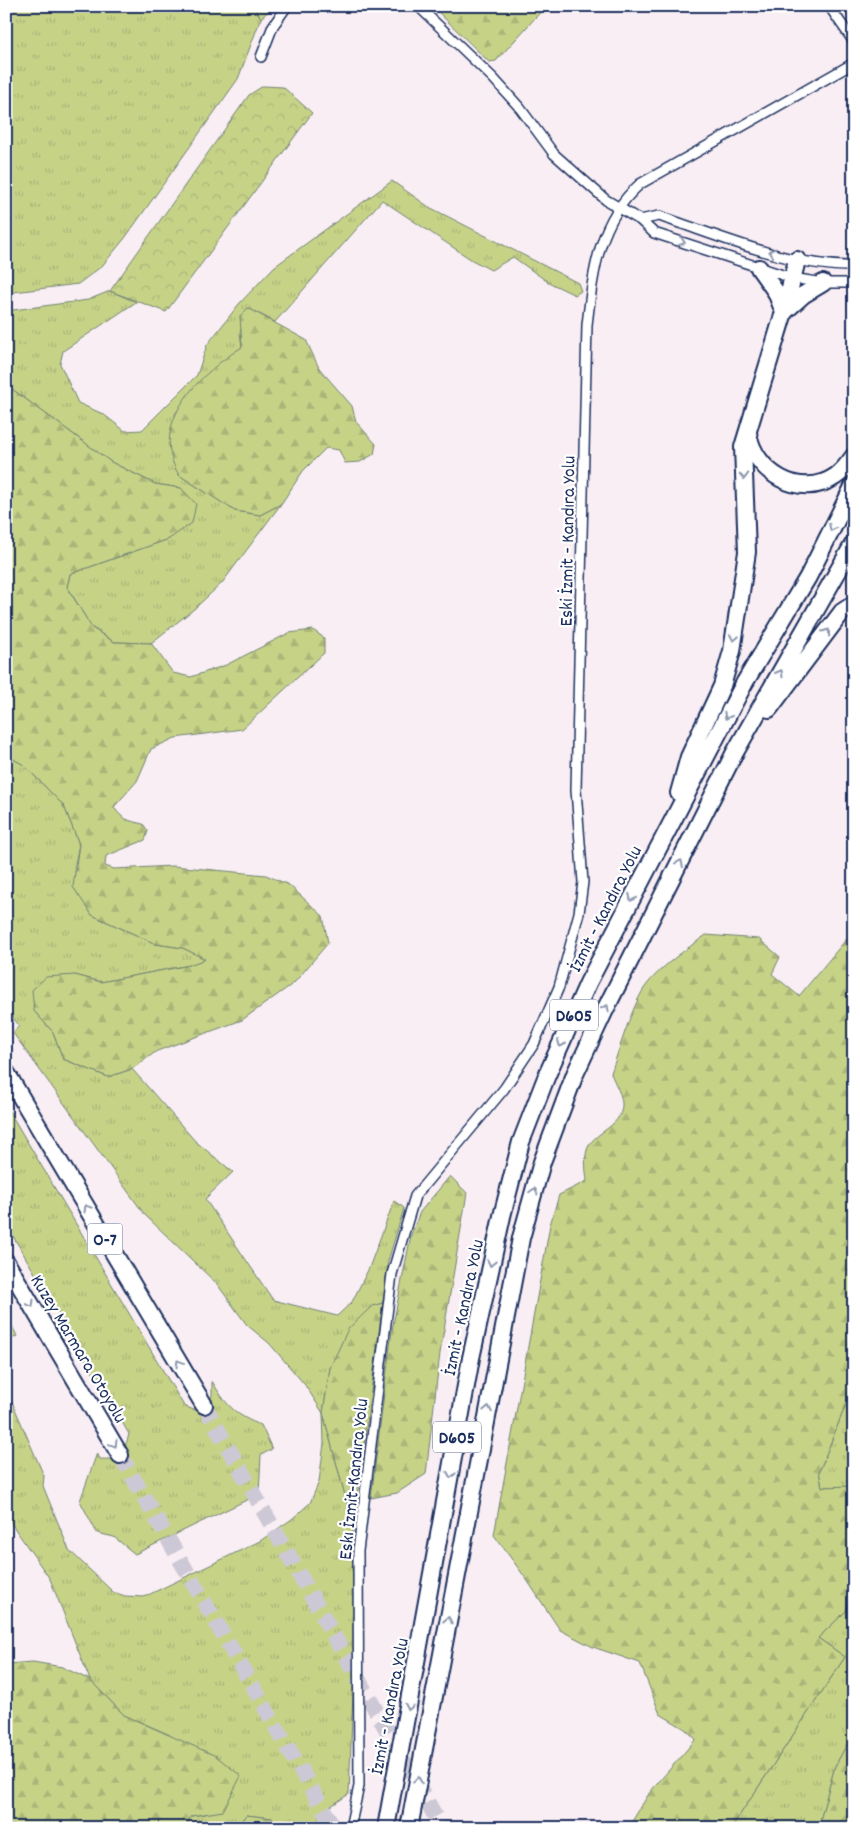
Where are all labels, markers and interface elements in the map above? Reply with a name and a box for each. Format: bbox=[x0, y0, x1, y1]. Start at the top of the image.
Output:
one-way arrow bbox=[677, 236, 686, 246]
one-way arrow bbox=[768, 248, 776, 258]
street label: Eski İzmit - Kandıra Yolu bbox=[555, 455, 584, 627]
one-way arrow bbox=[739, 473, 750, 481]
one-way arrow bbox=[828, 523, 838, 532]
one-way arrow bbox=[821, 628, 830, 638]
one-way arrow bbox=[730, 634, 740, 642]
one-way arrow bbox=[774, 669, 784, 678]
one-way arrow bbox=[723, 711, 733, 720]
street label: İzmit - Kandıra Yolu bbox=[564, 842, 651, 977]
one-way arrow bbox=[674, 859, 684, 868]
one-way arrow bbox=[628, 893, 638, 902]
road number: D605 bbox=[550, 1000, 598, 1030]
one-way arrow bbox=[600, 1004, 610, 1013]
one-way arrow bbox=[556, 1039, 567, 1048]
one-way arrow bbox=[528, 1188, 538, 1196]
one-way arrow bbox=[84, 1205, 94, 1214]
road number: O-7 bbox=[88, 1224, 122, 1254]
street label: İzmit - Kandıra Yolu bbox=[438, 1237, 493, 1378]
one-way arrow bbox=[487, 1259, 497, 1268]
street label: Kuzey Marmara Otoyolu bbox=[22, 1270, 132, 1429]
one-way arrow bbox=[25, 1299, 35, 1308]
one-way arrow bbox=[176, 1359, 186, 1368]
street label: Eskı İzmit-Kandıra Yolu bbox=[334, 1397, 377, 1561]
one-way arrow bbox=[483, 1405, 493, 1413]
road number: D605 bbox=[433, 1421, 481, 1452]
one-way arrow bbox=[107, 1439, 117, 1448]
one-way arrow bbox=[446, 1470, 456, 1479]
one-way arrow bbox=[442, 1616, 453, 1625]
street label: İzmit - Kandıra Yolu bbox=[365, 1636, 418, 1777]
one-way arrow bbox=[404, 1702, 414, 1711]
one-way arrow bbox=[412, 1775, 422, 1784]

